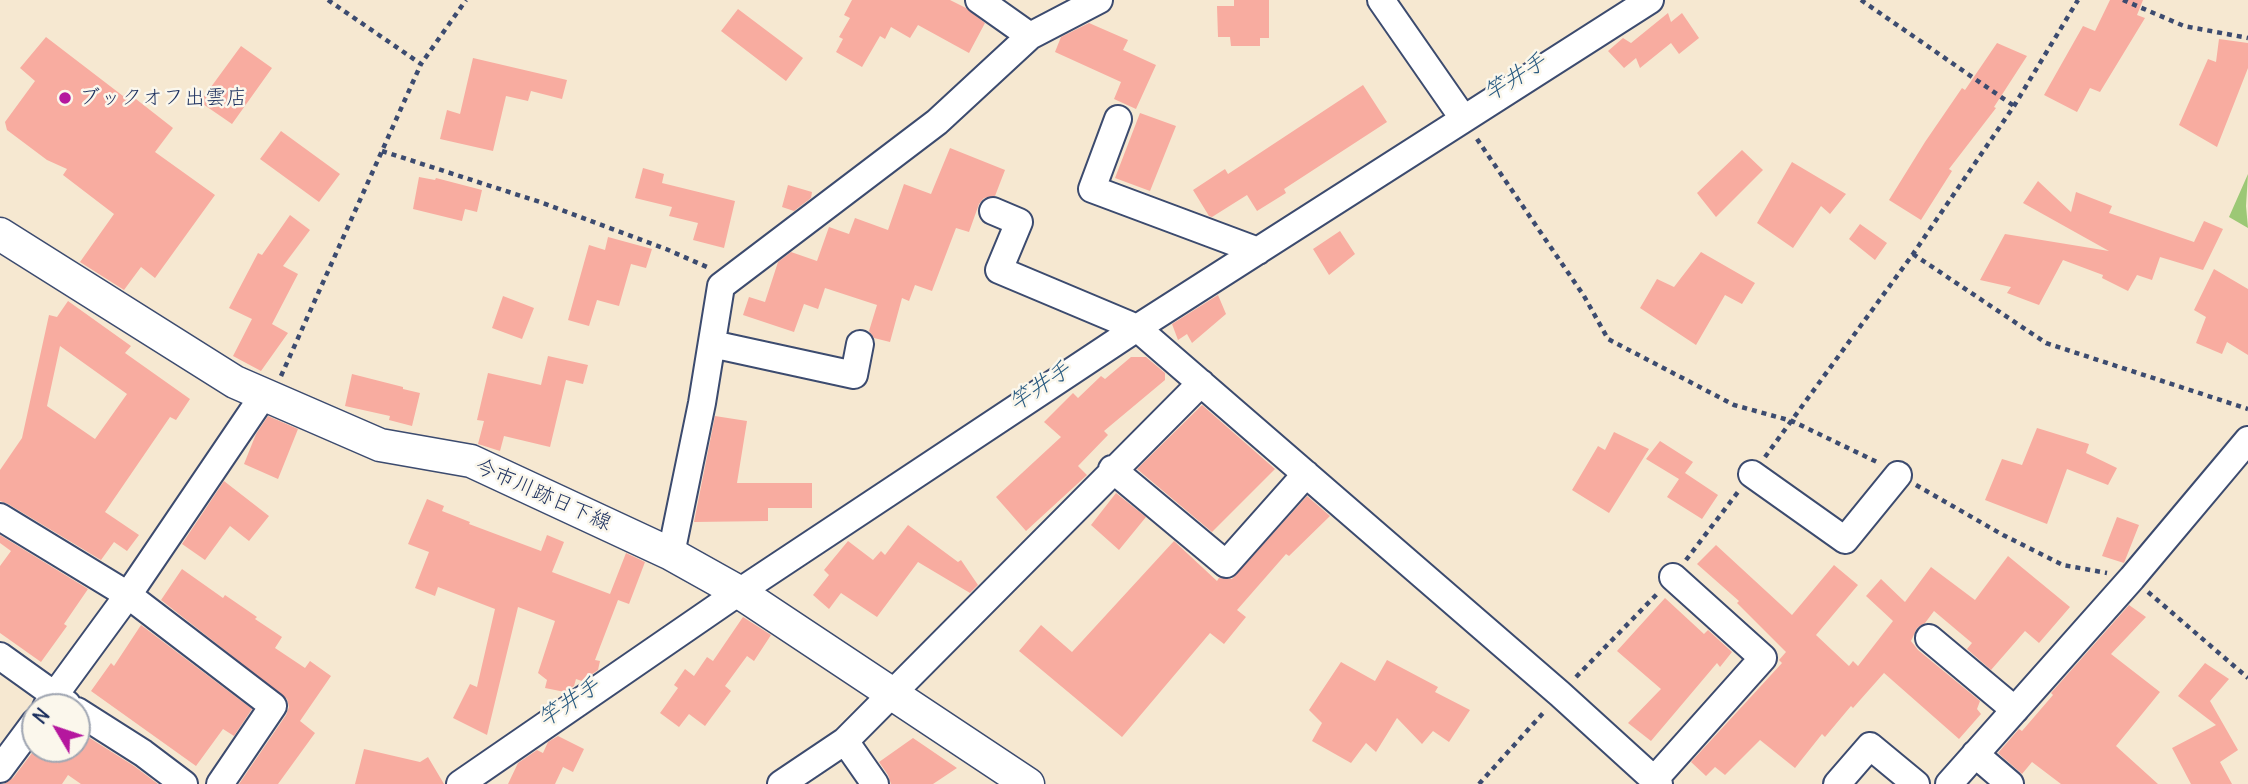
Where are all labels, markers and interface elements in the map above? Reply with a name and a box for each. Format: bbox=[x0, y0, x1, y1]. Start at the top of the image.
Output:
water label: 竿井手 bbox=[1478, 48, 1552, 108]
place label: ブックオフ出雲店 bbox=[79, 85, 247, 111]
marker: ブックオフ出雲店 bbox=[57, 90, 73, 106]
water label: 竿井手 bbox=[1004, 356, 1076, 418]
street label: 今市川跡日下線 bbox=[471, 454, 615, 536]
water label: 竿井手 bbox=[533, 672, 605, 734]
north arrow bbox=[21, 693, 91, 763]
text: N bbox=[28, 703, 55, 729]

